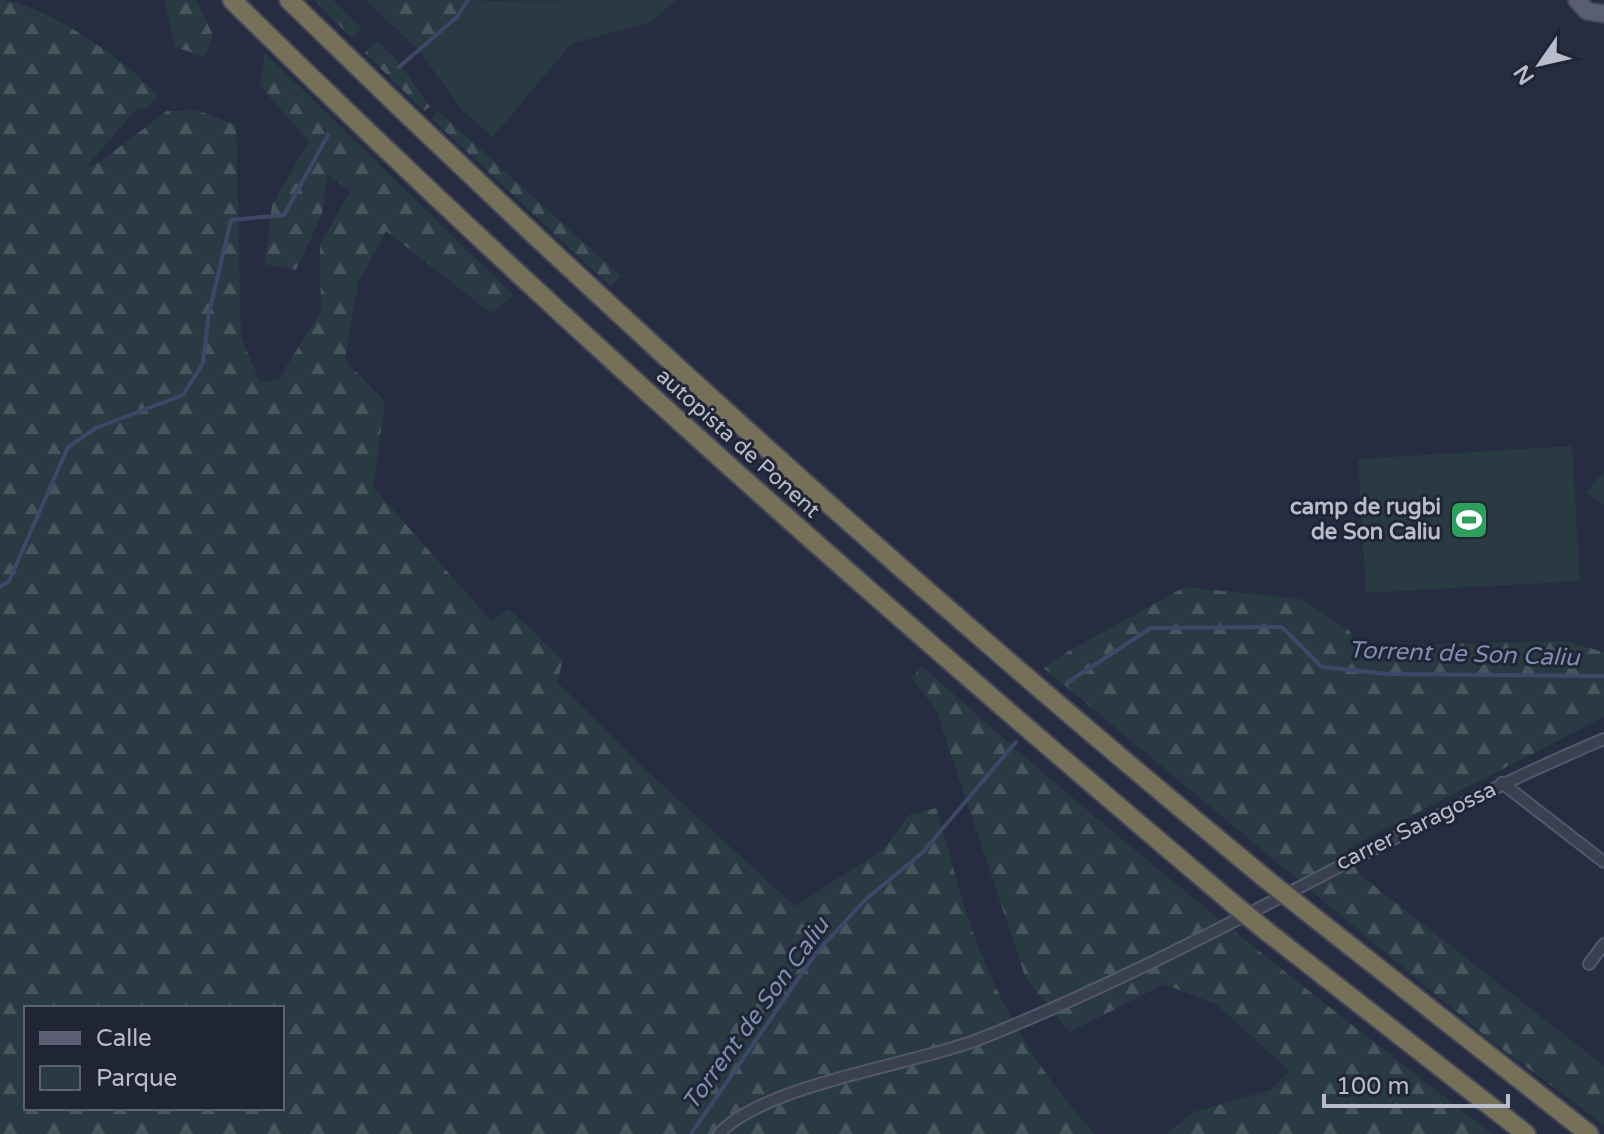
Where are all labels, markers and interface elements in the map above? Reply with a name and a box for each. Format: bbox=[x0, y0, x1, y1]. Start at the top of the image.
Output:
north arrow bbox=[1500, 24, 1580, 104]
text: N bbox=[1509, 60, 1540, 89]
street label: autopista de Ponent bbox=[651, 363, 825, 523]
place label: camp de rugbi de Son Caliu bbox=[1290, 494, 1441, 545]
sports icon: camp de rugbi de Son Caliu bbox=[1448, 499, 1490, 541]
water label: Torrent de Son Caliu bbox=[1348, 635, 1581, 673]
street label: carrer Saragossa bbox=[1332, 776, 1500, 876]
water label: Torrent de Son Caliu bbox=[676, 911, 836, 1116]
legend bbox=[24, 1006, 284, 1110]
text: Calle bbox=[96, 1024, 152, 1053]
scale bar bbox=[1324, 1058, 1508, 1108]
text: Parque bbox=[96, 1064, 177, 1093]
text: 100 m bbox=[1336, 1072, 1410, 1101]

